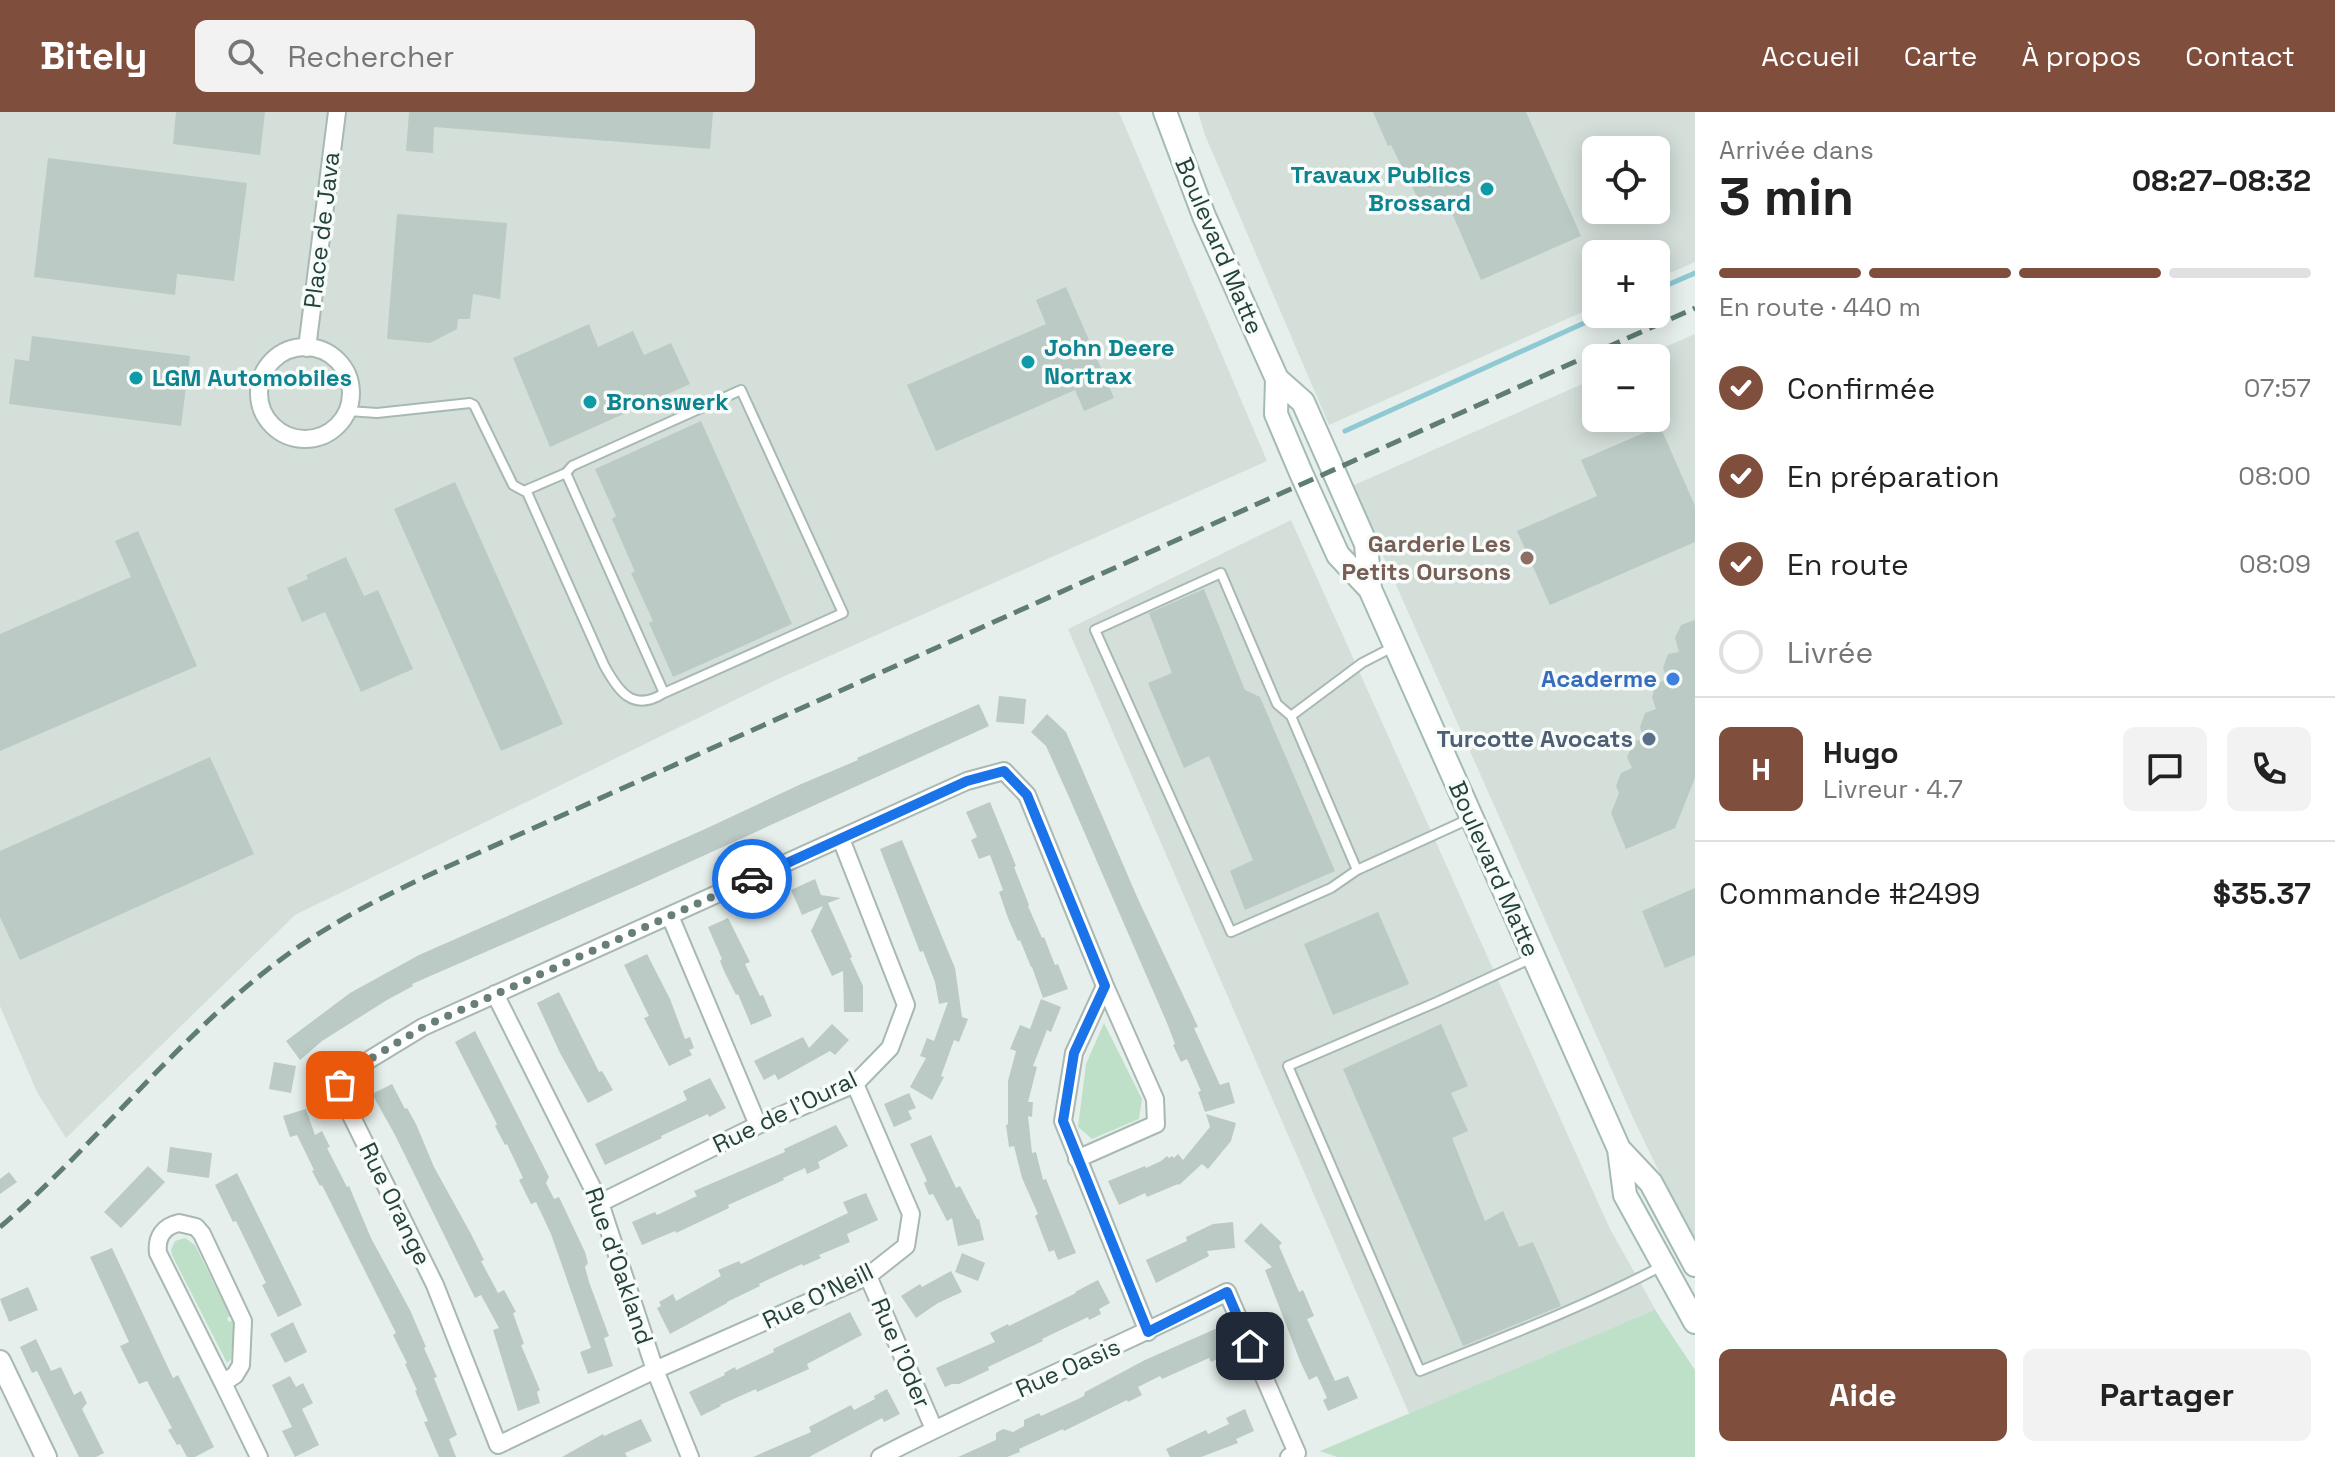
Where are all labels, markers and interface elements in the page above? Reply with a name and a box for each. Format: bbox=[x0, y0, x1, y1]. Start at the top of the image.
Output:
search box bbox=[195, 20, 755, 92]
text: Bitely bbox=[40, 32, 147, 80]
icon: search bbox=[223, 34, 267, 78]
text: Rechercher bbox=[287, 37, 454, 76]
text: Accueil bbox=[1761, 38, 1860, 74]
text: Carte bbox=[1904, 38, 1977, 74]
text: À propos bbox=[2021, 38, 2141, 74]
text: Contact bbox=[2185, 38, 2295, 74]
text: Arrivée dans bbox=[1719, 133, 1874, 167]
map controls bbox=[1582, 136, 1670, 432]
button: locate bbox=[1582, 136, 1670, 224]
street label: Place de Java bbox=[297, 150, 347, 310]
street label: Boulevard Matte bbox=[1168, 153, 1271, 339]
place label: Travaux Publics Brossard bbox=[1291, 159, 1471, 218]
text: 08:27–08:32 bbox=[2132, 161, 2311, 200]
text: 3 min bbox=[1719, 164, 1854, 230]
marker: Travaux Publics Brossard bbox=[1478, 180, 1496, 198]
button: + bbox=[1582, 240, 1670, 328]
text: En route · 440 m bbox=[1719, 290, 1921, 324]
place label: John Deere Nortrax bbox=[1044, 332, 1175, 391]
button: − bbox=[1582, 344, 1670, 432]
marker: John Deere Nortrax bbox=[1019, 353, 1037, 371]
place label: LGM Automobiles bbox=[152, 362, 352, 393]
icon: check bbox=[1719, 366, 1763, 410]
marker: LGM Automobiles bbox=[127, 369, 145, 387]
text: Confirmée bbox=[1787, 369, 1935, 408]
text: 07:57 bbox=[2244, 371, 2311, 405]
place label: Bronswerk bbox=[606, 386, 729, 417]
marker: Bronswerk bbox=[581, 393, 599, 411]
icon: check bbox=[1719, 454, 1763, 498]
text: En préparation bbox=[1787, 457, 2000, 496]
text: 08:00 bbox=[2238, 459, 2311, 493]
place label: Garderie Les Petits Oursons bbox=[1342, 528, 1511, 587]
icon: check bbox=[1719, 542, 1763, 586]
text: En route bbox=[1787, 545, 1909, 584]
text: 08:09 bbox=[2239, 547, 2311, 581]
marker: Garderie Les Petits Oursons bbox=[1518, 549, 1536, 567]
text: Livrée bbox=[1787, 633, 1873, 672]
place label: Acaderme bbox=[1541, 663, 1657, 694]
marker: Acaderme bbox=[1664, 670, 1682, 688]
place label: Turcotte Avocats bbox=[1437, 723, 1633, 754]
button: chat bbox=[2123, 727, 2207, 811]
button: phone bbox=[2227, 727, 2311, 811]
marker: Turcotte Avocats bbox=[1640, 730, 1658, 748]
text: Hugo bbox=[1823, 733, 1899, 772]
text: H bbox=[1751, 750, 1771, 789]
text: Livreur · 4.7 bbox=[1823, 772, 1963, 806]
street label: Boulevard Matte bbox=[1442, 776, 1547, 961]
courier bbox=[712, 839, 792, 919]
icon: car bbox=[730, 857, 774, 901]
text: Commande #2499 bbox=[1719, 874, 1980, 913]
text: $35.37 bbox=[2213, 874, 2311, 913]
pin bbox=[306, 1051, 374, 1119]
icon: bag bbox=[318, 1063, 362, 1107]
street label: Rue de l'Oural bbox=[708, 1063, 862, 1160]
street label: Rue Orange bbox=[352, 1137, 439, 1270]
street label: Rue d'Oakland bbox=[578, 1183, 661, 1348]
street label: Rue O'Neill bbox=[757, 1255, 878, 1336]
street label: Rue l'Oder bbox=[864, 1293, 939, 1413]
pin bbox=[1216, 1312, 1284, 1380]
icon: home bbox=[1228, 1324, 1272, 1368]
street label: Rue Oasis bbox=[1011, 1331, 1125, 1404]
button: Aide bbox=[1719, 1349, 2007, 1441]
button: Partager bbox=[2023, 1349, 2311, 1441]

